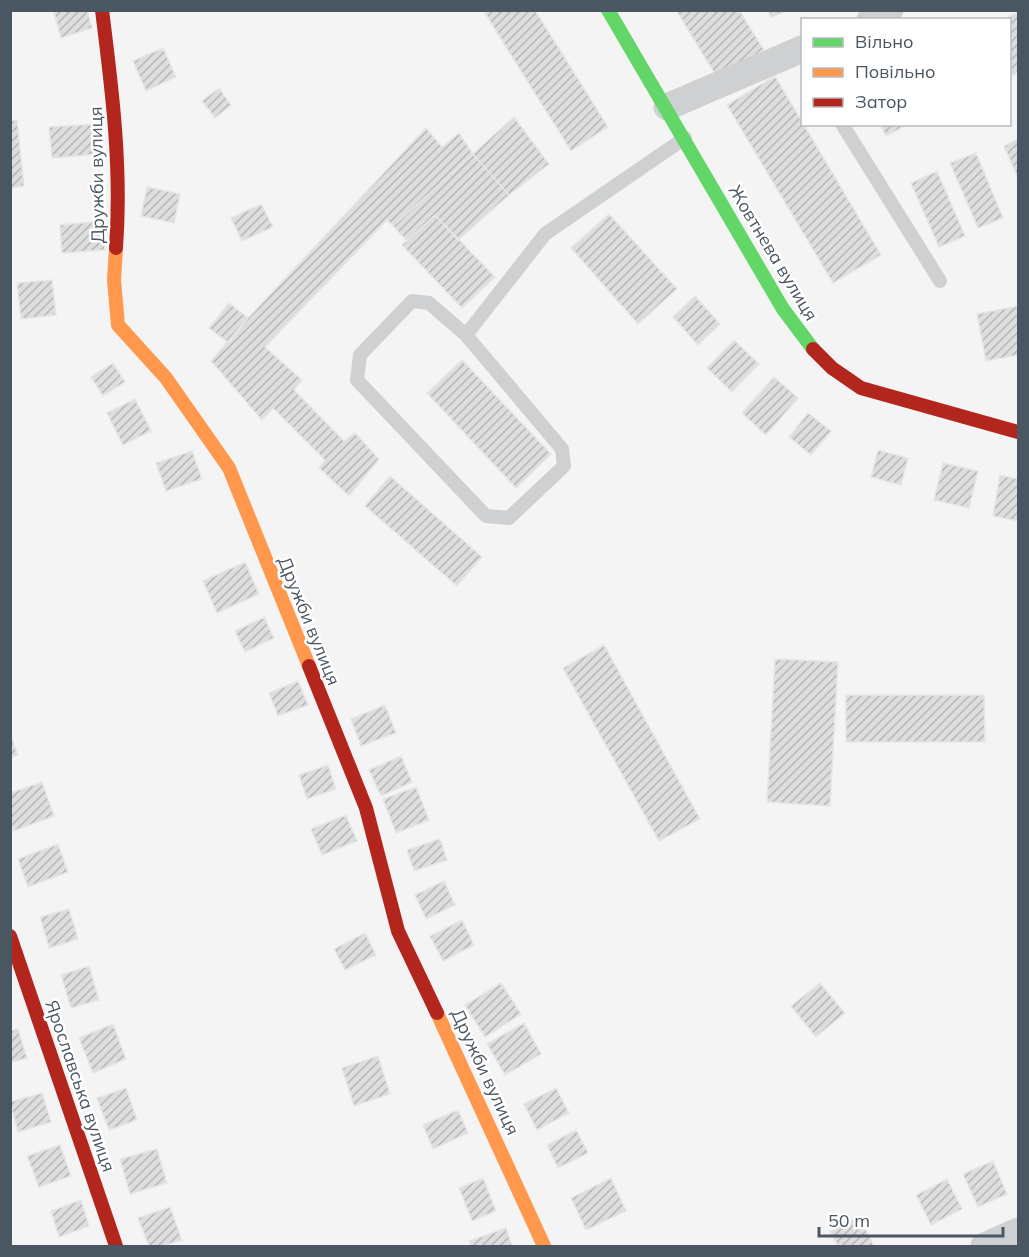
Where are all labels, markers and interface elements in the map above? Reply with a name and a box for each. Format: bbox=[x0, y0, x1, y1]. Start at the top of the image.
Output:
legend bbox=[801, 18, 1011, 126]
text: Вільно bbox=[855, 30, 913, 53]
text: Повільно bbox=[855, 60, 935, 83]
text: Затор bbox=[855, 90, 907, 113]
street label: Дружби вулиця bbox=[84, 106, 109, 244]
street label: Жовтнева вулиця bbox=[724, 181, 823, 325]
street label: Дружби вулиця bbox=[273, 553, 346, 689]
street label: Ярославська вулиця bbox=[40, 997, 121, 1175]
street label: Дружби вулиця bbox=[446, 1005, 525, 1139]
scale bar bbox=[819, 1200, 1004, 1238]
text: 50 m bbox=[828, 1209, 870, 1232]

